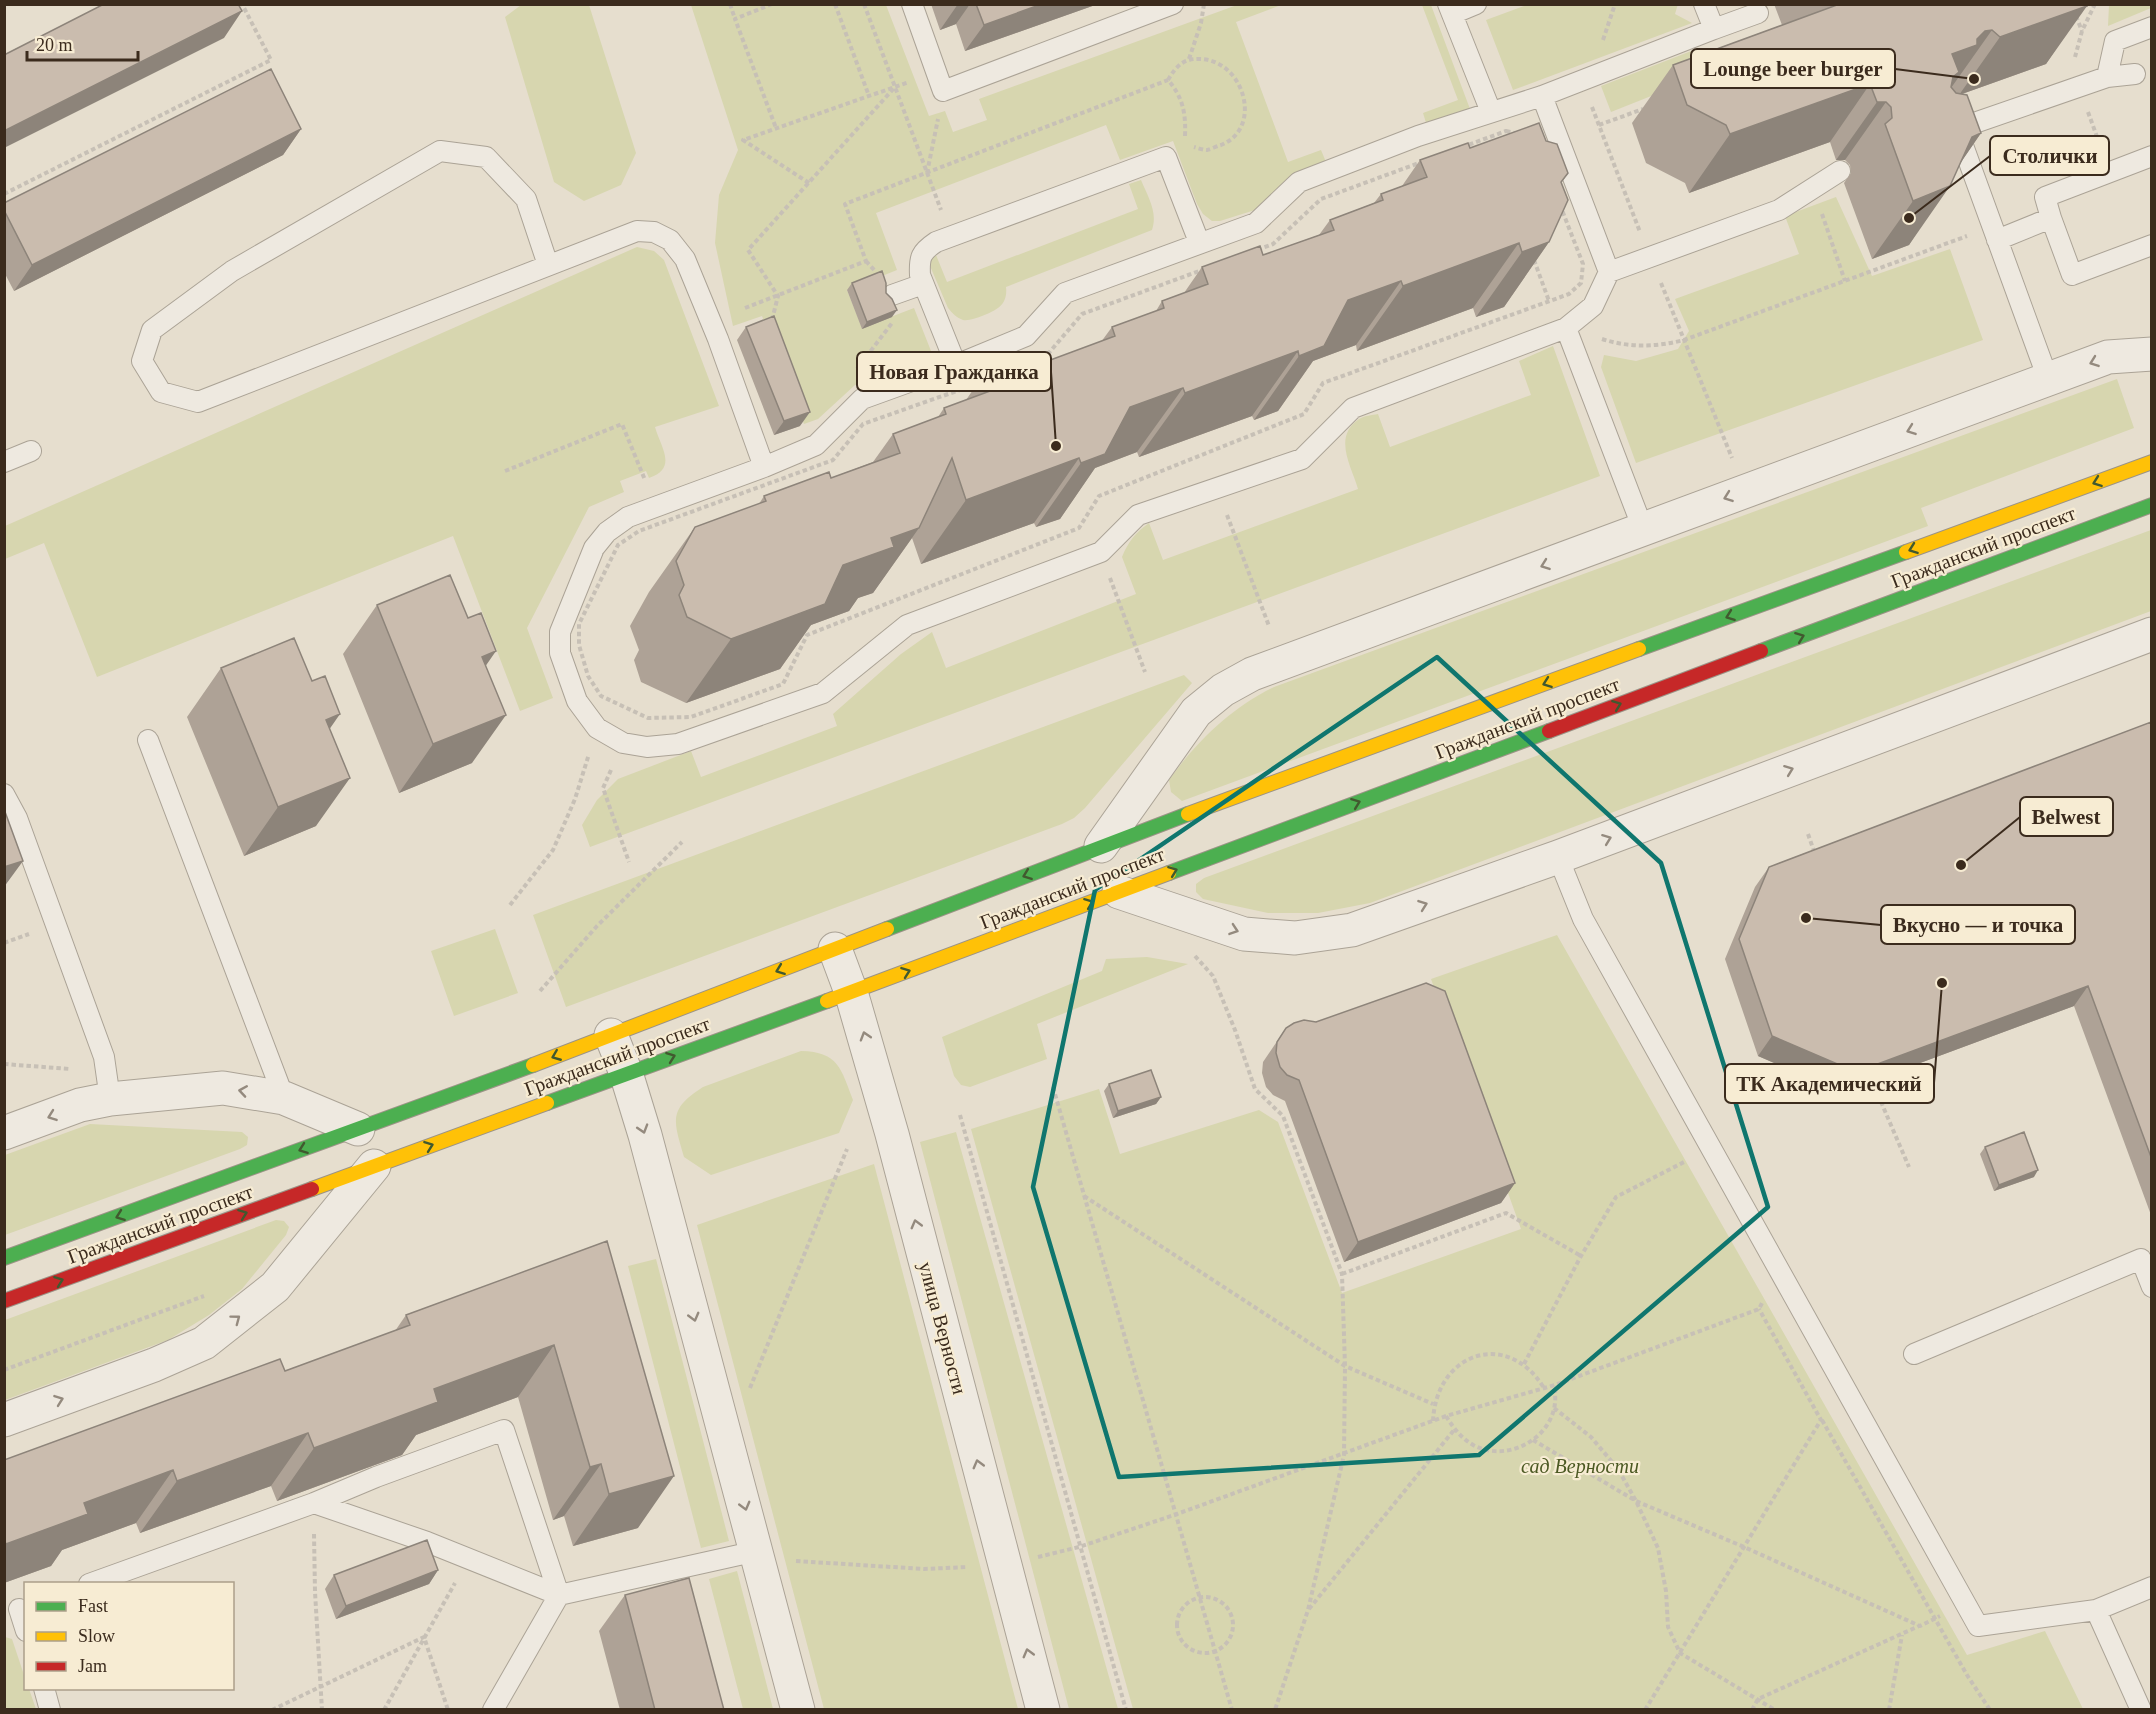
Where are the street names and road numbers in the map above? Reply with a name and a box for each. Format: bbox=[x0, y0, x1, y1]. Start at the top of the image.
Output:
street label: Гражданский проспект bbox=[1888, 502, 2079, 593]
street label: Гражданский проспект bbox=[1432, 673, 1623, 764]
street label: Гражданский проспект bbox=[977, 843, 1168, 934]
street label: Гражданский проспект bbox=[521, 1012, 713, 1101]
street label: Гражданский проспект bbox=[64, 1180, 256, 1269]
street label: улица Верности bbox=[914, 1259, 971, 1397]

